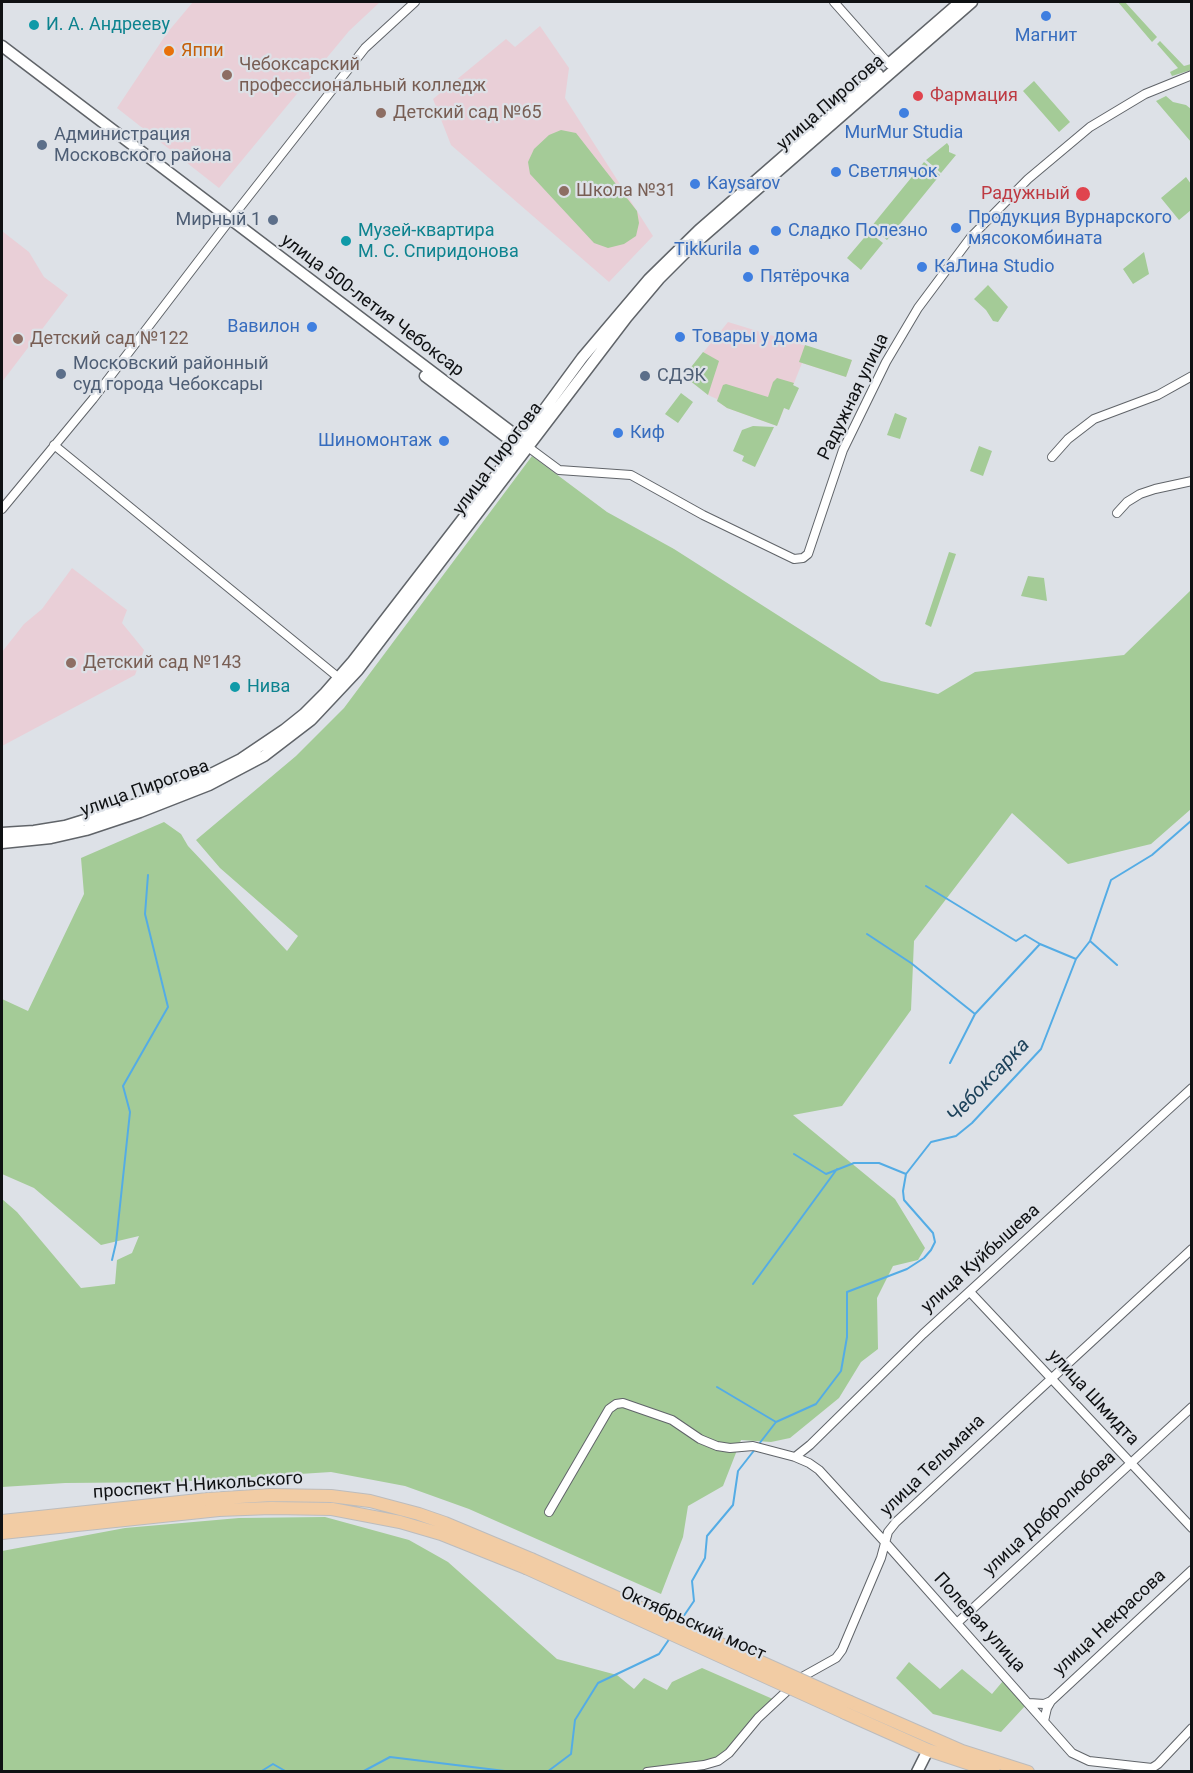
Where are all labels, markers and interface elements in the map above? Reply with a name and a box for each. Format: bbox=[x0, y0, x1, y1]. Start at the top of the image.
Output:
marker: Магнит bbox=[1039, 9, 1053, 23]
place label: И. А. Андрееву bbox=[46, 14, 170, 36]
marker: И. А. Андрееву bbox=[27, 18, 41, 32]
place label: Магнит bbox=[1015, 25, 1077, 47]
place label: Яппи bbox=[181, 40, 224, 62]
marker: Яппи bbox=[162, 44, 176, 58]
street label: улица Пирогова bbox=[773, 50, 889, 156]
place label: Чебоксарский профессиональный колледж bbox=[239, 54, 486, 97]
marker: Чебоксарский профессиональный колледж bbox=[220, 68, 234, 82]
place label: Фармация bbox=[930, 85, 1018, 107]
marker: Фармация bbox=[911, 89, 925, 103]
place label: Детский сад №65 bbox=[393, 102, 542, 124]
marker: Детский сад №65 bbox=[374, 106, 388, 120]
marker: MurMur Studia bbox=[897, 106, 911, 120]
place label: MurMur Studia bbox=[845, 122, 963, 144]
place label: Администрация Московского района bbox=[54, 124, 232, 166]
marker: Администрация Московского района bbox=[35, 138, 49, 152]
place label: Светлячок bbox=[848, 161, 937, 183]
marker: Светлячок bbox=[829, 165, 843, 179]
place label: Kaysarov bbox=[707, 173, 780, 195]
marker: Kaysarov bbox=[688, 177, 702, 191]
place label: Школа №31 bbox=[576, 180, 676, 202]
place label: Радужный bbox=[981, 183, 1070, 205]
marker: Школа №31 bbox=[557, 184, 571, 198]
marker: Радужный bbox=[1074, 185, 1092, 203]
place label: Продукция Вурнарского мясокомбината bbox=[968, 207, 1172, 250]
place label: Мирный 1 bbox=[175, 209, 261, 231]
marker: Мирный 1 bbox=[266, 213, 280, 227]
place label: Музей-квартира М. С. Спиридонова bbox=[358, 220, 519, 262]
place label: Сладко Полезно bbox=[788, 220, 928, 242]
marker: Продукция Вурнарского мясокомбината bbox=[949, 221, 963, 235]
marker: Сладко Полезно bbox=[769, 224, 783, 238]
street label: улица 500-летия Чебоксар bbox=[276, 230, 468, 382]
marker: Музей-квартира М. С. Спиридонова bbox=[339, 234, 353, 248]
place label: Tikkurila bbox=[674, 239, 742, 261]
marker: Tikkurila bbox=[747, 243, 761, 257]
place label: КаЛина Studio bbox=[934, 256, 1054, 278]
marker: КаЛина Studio bbox=[915, 260, 929, 274]
place label: Пятёрочка bbox=[760, 266, 850, 288]
marker: Пятёрочка bbox=[741, 270, 755, 284]
place label: Вавилон bbox=[227, 316, 300, 338]
marker: Вавилон bbox=[305, 320, 319, 334]
place label: Товары у дома bbox=[692, 326, 818, 348]
place label: Детский сад №122 bbox=[30, 328, 189, 350]
marker: Товары у дома bbox=[673, 330, 687, 344]
street label: Радужная улица bbox=[814, 330, 894, 464]
marker: Детский сад №122 bbox=[11, 332, 25, 346]
place label: Московский районный суд города Чебоксары bbox=[73, 353, 269, 395]
place label: СДЭК bbox=[657, 365, 706, 387]
marker: Московский районный суд города Чебоксары bbox=[54, 367, 68, 381]
marker: СДЭК bbox=[638, 369, 652, 383]
street label: улица Пирогова bbox=[449, 399, 547, 519]
place label: Киф bbox=[630, 422, 665, 444]
marker: Киф bbox=[611, 426, 625, 440]
place label: Шиномонтаж bbox=[318, 430, 432, 452]
marker: Шиномонтаж bbox=[437, 434, 451, 448]
place label: Детский сад №143 bbox=[83, 652, 242, 674]
marker: Детский сад №143 bbox=[64, 656, 78, 670]
place label: Нива bbox=[247, 676, 290, 698]
marker: Нива bbox=[228, 680, 242, 694]
street label: улица Пирогова bbox=[78, 756, 212, 822]
water label: Чебоксарка bbox=[943, 1034, 1035, 1128]
street label: улица Куйбышева bbox=[917, 1200, 1045, 1318]
street label: улица Шмидта bbox=[1043, 1345, 1143, 1451]
street label: улица Тельмана bbox=[876, 1411, 990, 1521]
street label: улица Добролюбова bbox=[979, 1447, 1121, 1581]
street label: проспект Н.Никольского bbox=[92, 1468, 304, 1504]
street label: улица Некрасова bbox=[1049, 1565, 1171, 1681]
street label: Полевая улица bbox=[929, 1569, 1029, 1677]
street label: Октябрьский мост bbox=[617, 1582, 769, 1666]

